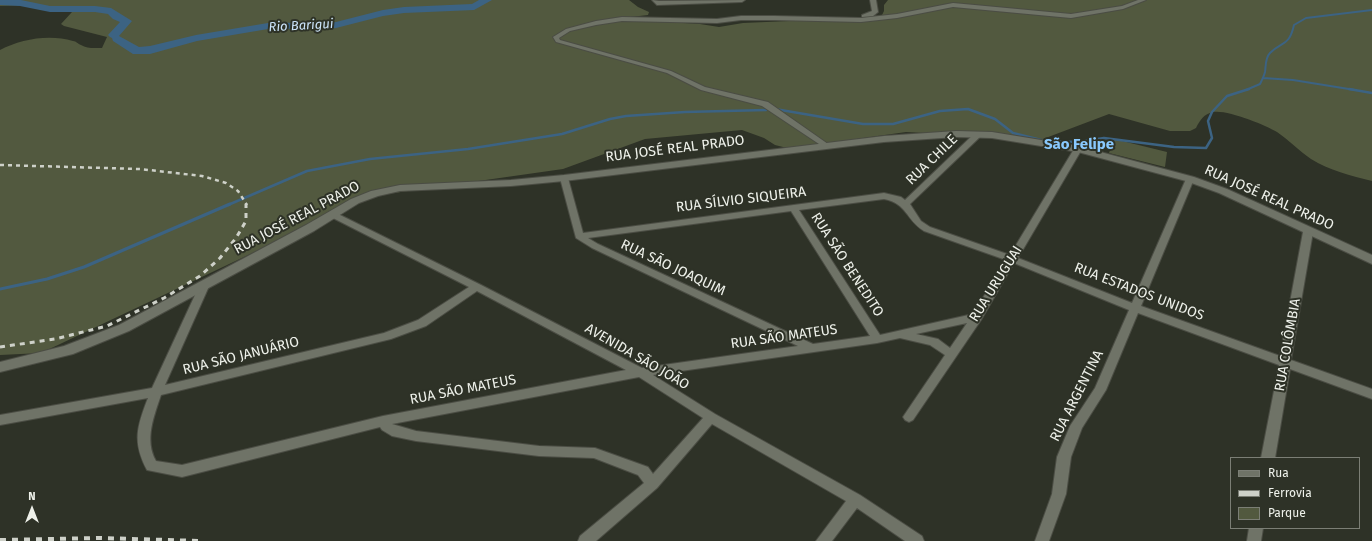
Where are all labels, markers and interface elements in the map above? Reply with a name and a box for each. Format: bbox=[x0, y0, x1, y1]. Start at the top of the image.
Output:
water label: Rio Barigui bbox=[268, 17, 334, 35]
street label: RUA CHILE bbox=[903, 131, 961, 189]
street label: RUA JOSÉ REAL PRADO bbox=[604, 132, 746, 166]
district label: São Felipe bbox=[1044, 136, 1114, 154]
street label: RUA JOSÉ REAL PRADO bbox=[1202, 162, 1336, 234]
street label: RUA JOSÉ REAL PRADO bbox=[231, 178, 363, 258]
street label: RUA SÍLVIO SIQUEIRA bbox=[675, 184, 807, 216]
street label: RUA SÃO BENEDITO bbox=[807, 210, 887, 320]
street label: RUA SÃO JOAQUIM bbox=[618, 236, 728, 300]
street label: RUA URUGUAI bbox=[966, 243, 1026, 325]
street label: RUA ESTADOS UNIDOS bbox=[1072, 259, 1206, 325]
street label: RUA COLÔMBIA bbox=[1272, 297, 1304, 393]
street label: AVENIDA SÃO JOÃO bbox=[582, 320, 692, 394]
street label: RUA SÃO MATEUS bbox=[729, 321, 839, 353]
street label: RUA SÃO JANUÁRIO bbox=[181, 333, 301, 379]
street label: RUA ARGENTINA bbox=[1047, 347, 1107, 445]
street label: RUA SÃO MATEUS bbox=[408, 371, 518, 409]
legend bbox=[1230, 457, 1360, 529]
text: Rua bbox=[1268, 466, 1289, 480]
text: Ferrovia bbox=[1268, 486, 1312, 500]
north arrow bbox=[12, 489, 52, 529]
text: N bbox=[28, 490, 36, 503]
text: Parque bbox=[1268, 506, 1306, 520]

